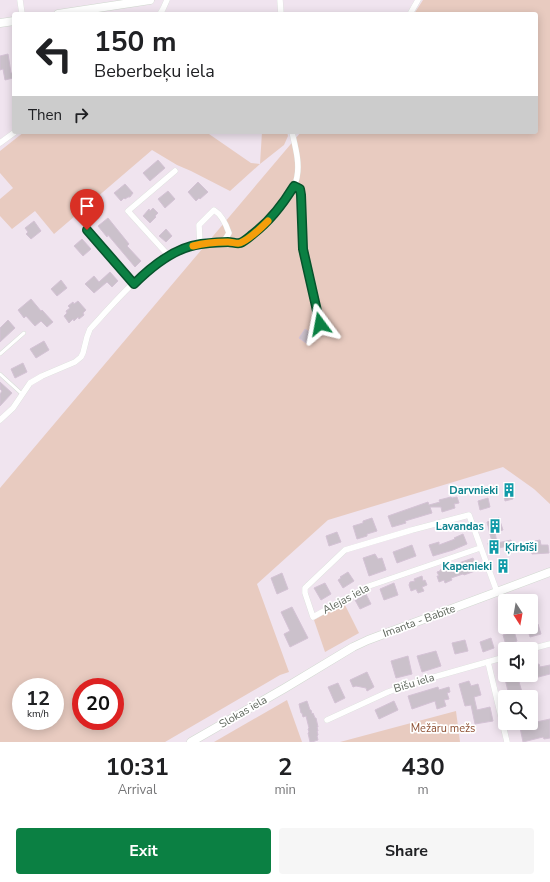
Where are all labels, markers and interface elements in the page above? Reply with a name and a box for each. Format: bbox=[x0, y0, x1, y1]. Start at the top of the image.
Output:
text: 150 m bbox=[94, 23, 177, 61]
icon: left bbox=[28, 28, 80, 80]
text: Beberbeķu iela bbox=[94, 59, 215, 83]
icon: right bbox=[70, 104, 92, 126]
text: Then bbox=[28, 105, 62, 125]
pin bbox=[70, 189, 104, 230]
icon: arrive bbox=[76, 195, 98, 217]
position arrow bbox=[299, 303, 341, 345]
building icon: Darvnieki bbox=[501, 482, 517, 498]
place label: Darvnieki bbox=[449, 483, 498, 498]
building icon: Lavandas bbox=[487, 518, 503, 534]
place label: Lavandas bbox=[436, 519, 484, 534]
building icon: Ķirbīši bbox=[486, 539, 502, 555]
place label: Ķirbīši bbox=[505, 540, 537, 555]
building icon: Kapenieki bbox=[495, 558, 511, 574]
place label: Kapenieki bbox=[442, 559, 492, 574]
street label: Alejas iela bbox=[320, 580, 372, 618]
north arrow bbox=[498, 594, 538, 634]
map controls bbox=[498, 594, 538, 730]
street label: Imanta - Babīte bbox=[381, 601, 457, 641]
button: sound bbox=[498, 642, 538, 682]
street label: Bišu iela bbox=[392, 670, 436, 696]
speed limit sign: 20 bbox=[72, 678, 124, 730]
text: 12 bbox=[26, 685, 50, 712]
button: search bbox=[498, 690, 538, 730]
street label: Slokas iela bbox=[216, 692, 270, 732]
text: km/h bbox=[27, 707, 49, 721]
park label: Mežāru mežs bbox=[411, 721, 475, 736]
text: 10:31 bbox=[105, 751, 169, 783]
text: 2 bbox=[278, 751, 292, 783]
text: 430 bbox=[401, 751, 445, 783]
text: Arrival bbox=[118, 781, 157, 799]
text: min bbox=[274, 781, 296, 799]
text: m bbox=[417, 781, 429, 799]
button: Exit bbox=[16, 828, 271, 874]
button: Share bbox=[279, 828, 534, 874]

